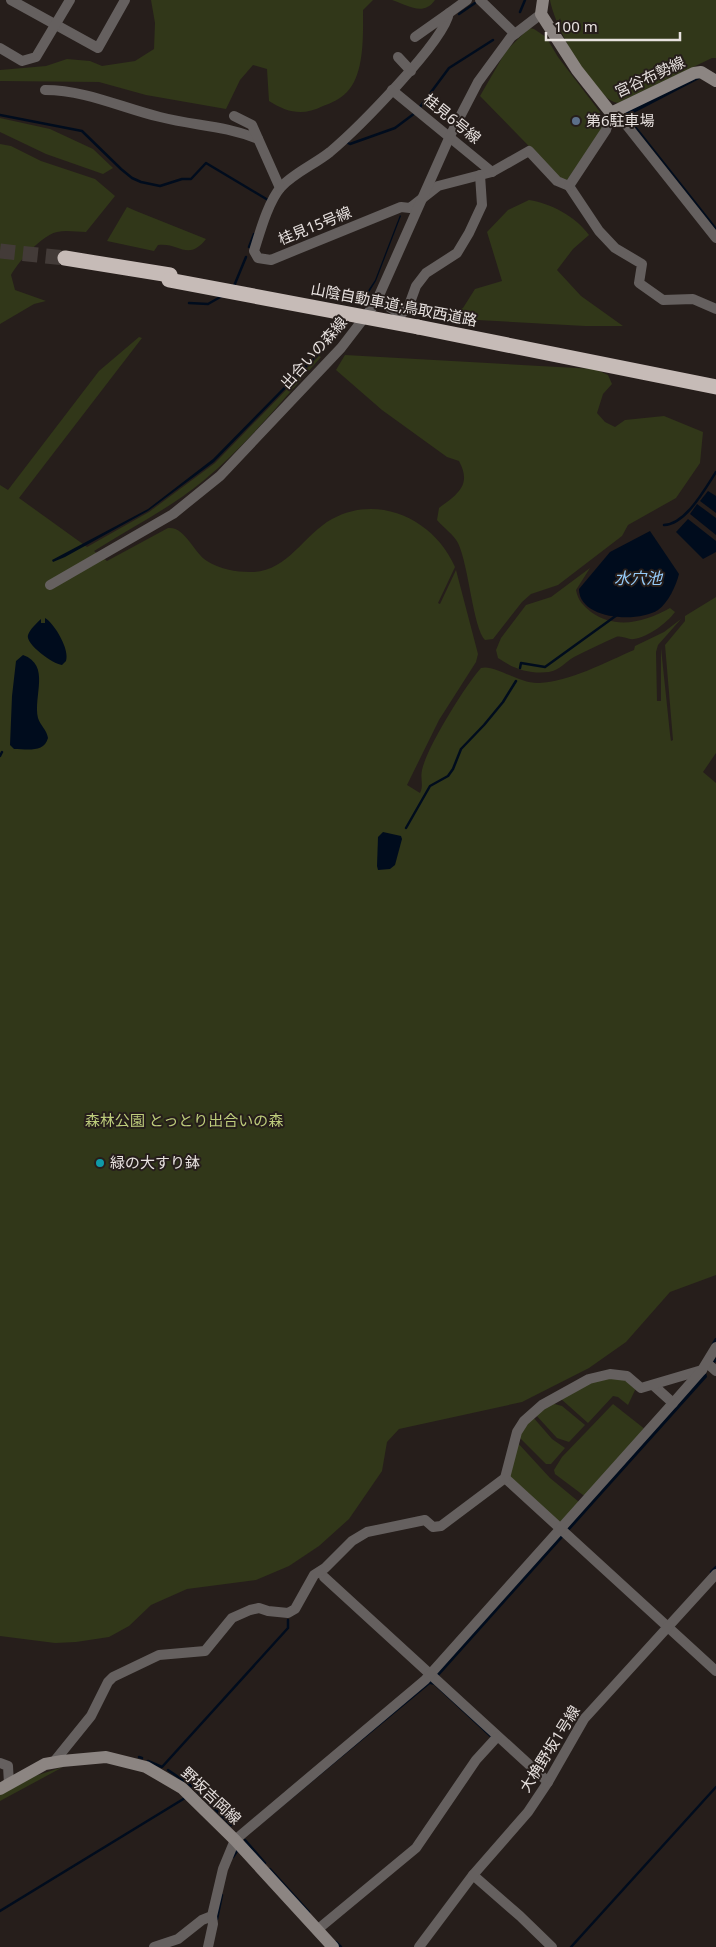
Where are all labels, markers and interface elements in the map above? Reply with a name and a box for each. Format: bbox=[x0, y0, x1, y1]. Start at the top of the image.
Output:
scale bar bbox=[546, 10, 680, 42]
text: 100 m bbox=[554, 16, 598, 36]
street label: 宮谷布勢線 bbox=[611, 51, 688, 101]
street label: 桂見6号線 bbox=[420, 89, 486, 148]
place label: 第6駐車場 bbox=[586, 110, 655, 130]
marker: 第6駐車場 bbox=[570, 115, 582, 127]
street label: 桂見15号線 bbox=[275, 201, 354, 249]
street label: 山陰自動車道;鳥取西道路 bbox=[309, 278, 479, 330]
street label: 出合いの森線 bbox=[276, 312, 351, 392]
water label: 水穴池 bbox=[614, 567, 664, 589]
park label: 森林公園 とっとり出合いの森 bbox=[85, 1110, 283, 1130]
place label: 緑の大すり鉢 bbox=[110, 1152, 200, 1172]
marker: 緑の大すり鉢 bbox=[94, 1157, 106, 1169]
street label: 大桷野坂1号線 bbox=[515, 1701, 584, 1796]
street label: 野坂吉岡線 bbox=[177, 1762, 246, 1828]

